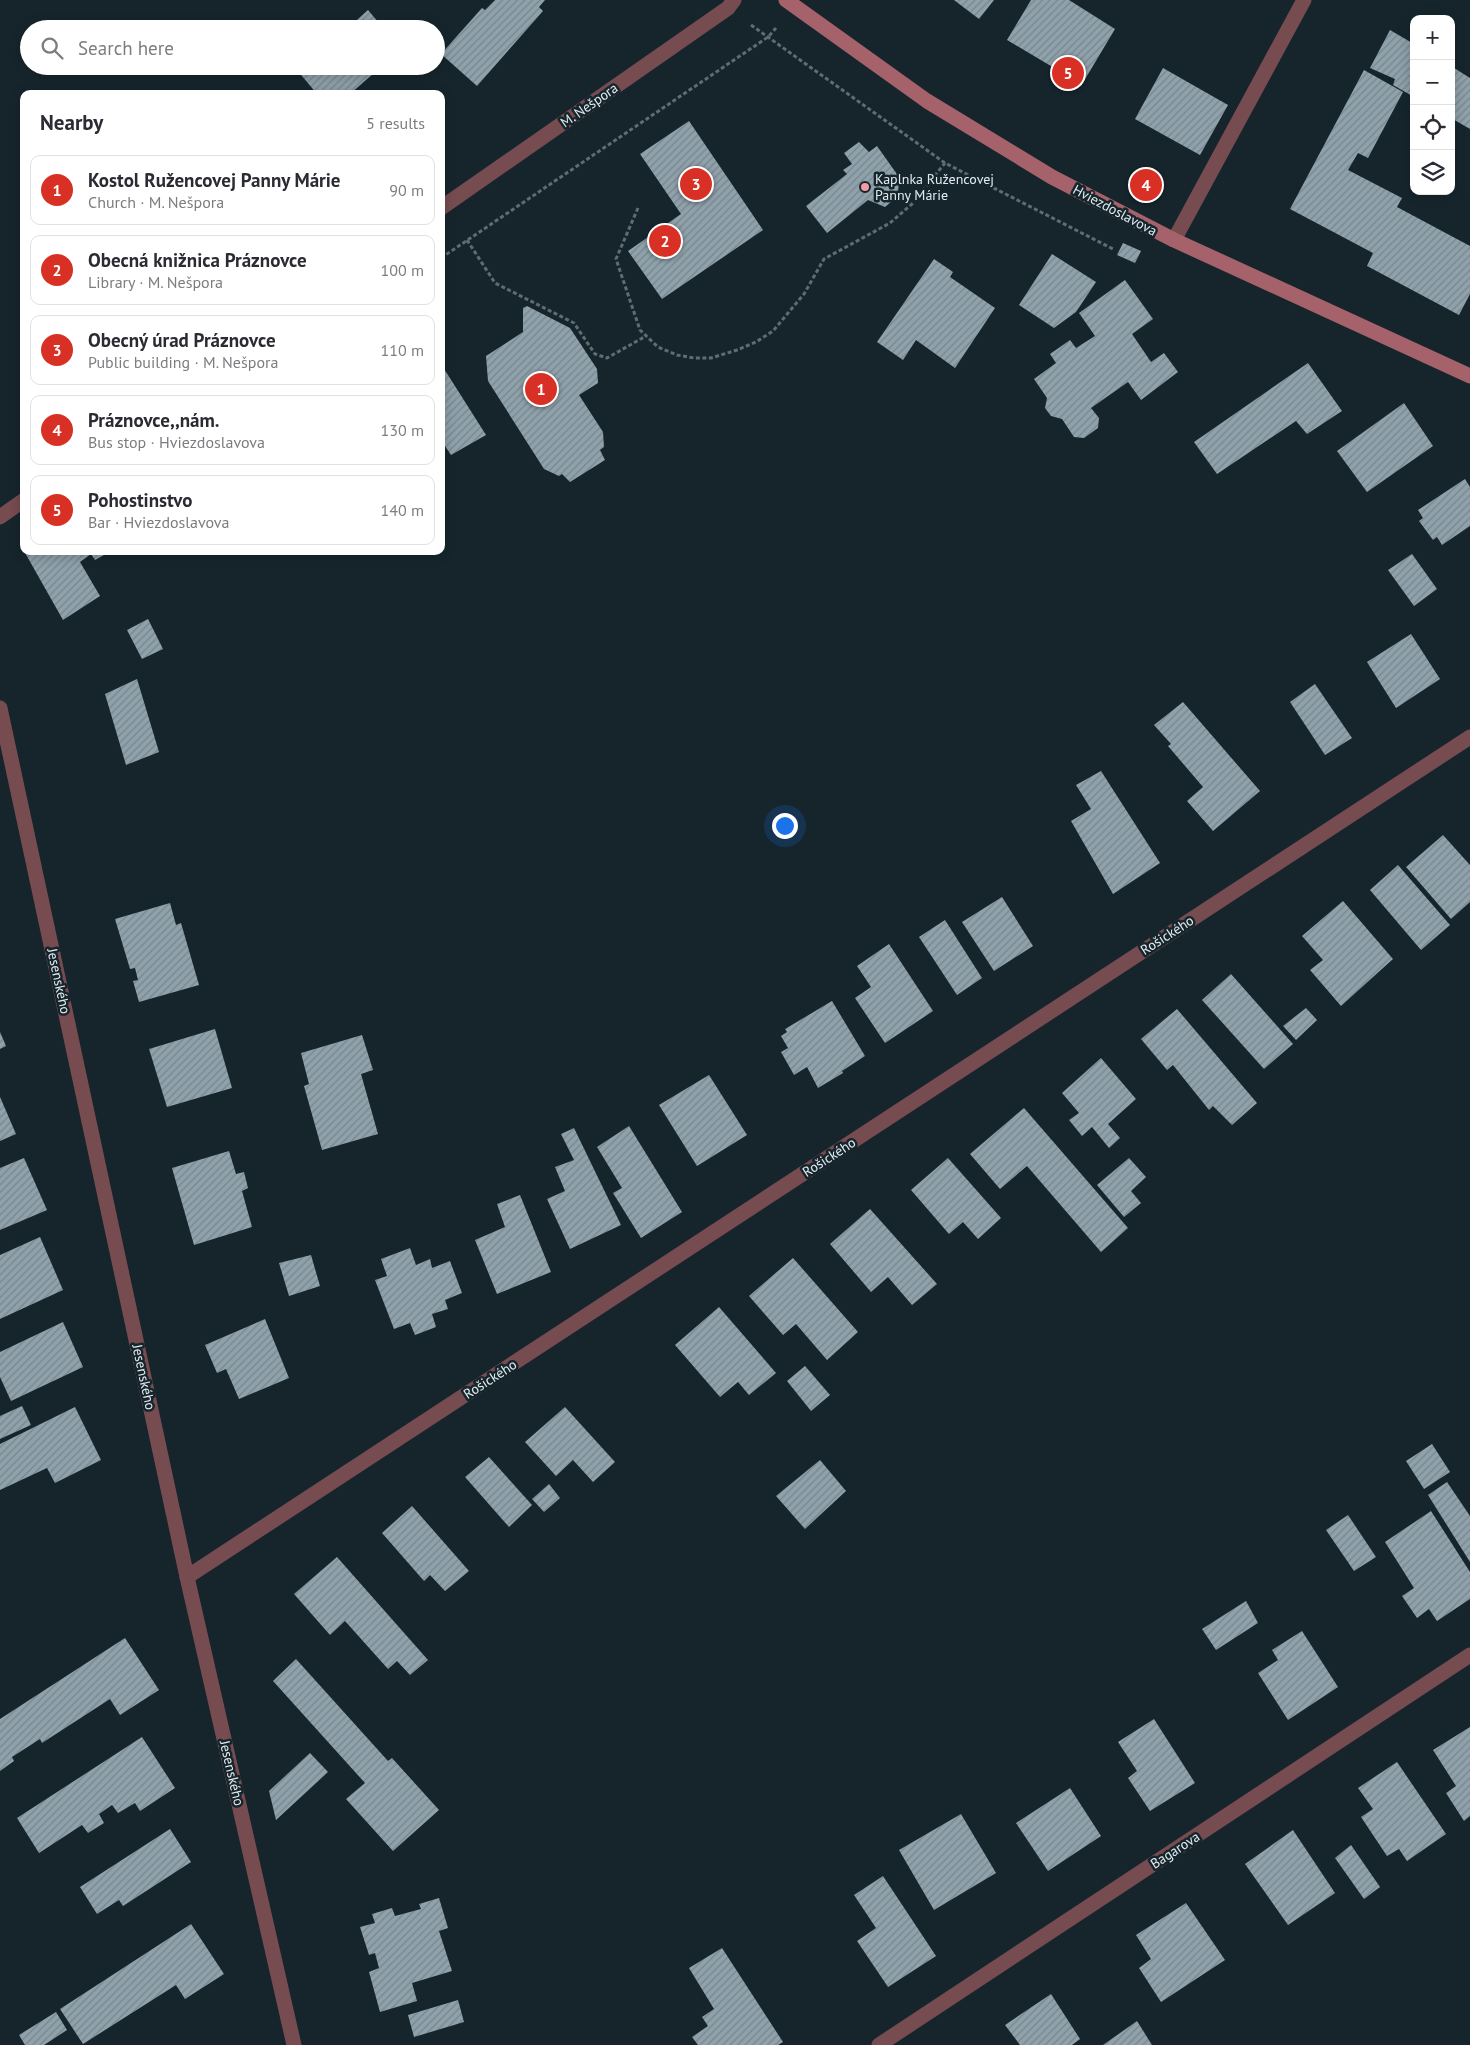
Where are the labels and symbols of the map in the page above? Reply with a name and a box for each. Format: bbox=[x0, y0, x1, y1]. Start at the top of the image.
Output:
pin: 5 bbox=[1052, 54, 1084, 92]
street label: M. Nešpora bbox=[557, 79, 621, 131]
pin: 3 bbox=[680, 165, 712, 203]
pin: 4 bbox=[1130, 166, 1162, 204]
place label: Kaplnka Ružencovej Panny Márie bbox=[875, 170, 994, 204]
street label: Hviezdoslavova bbox=[1070, 180, 1160, 240]
marker: Kaplnka Ružencovej Panny Márie bbox=[859, 181, 871, 193]
pin: 2 bbox=[649, 222, 681, 260]
pin: 1 bbox=[525, 370, 557, 408]
your location bbox=[772, 813, 798, 839]
street label: Rošického bbox=[1137, 911, 1197, 959]
street label: Jesenského bbox=[43, 946, 75, 1015]
street label: Rošického bbox=[799, 1133, 859, 1181]
street label: Jesenského bbox=[128, 1342, 160, 1411]
street label: Rošického bbox=[460, 1355, 520, 1403]
street label: Jesenského bbox=[216, 1738, 248, 1807]
street label: Bagarova bbox=[1147, 1827, 1203, 1873]

